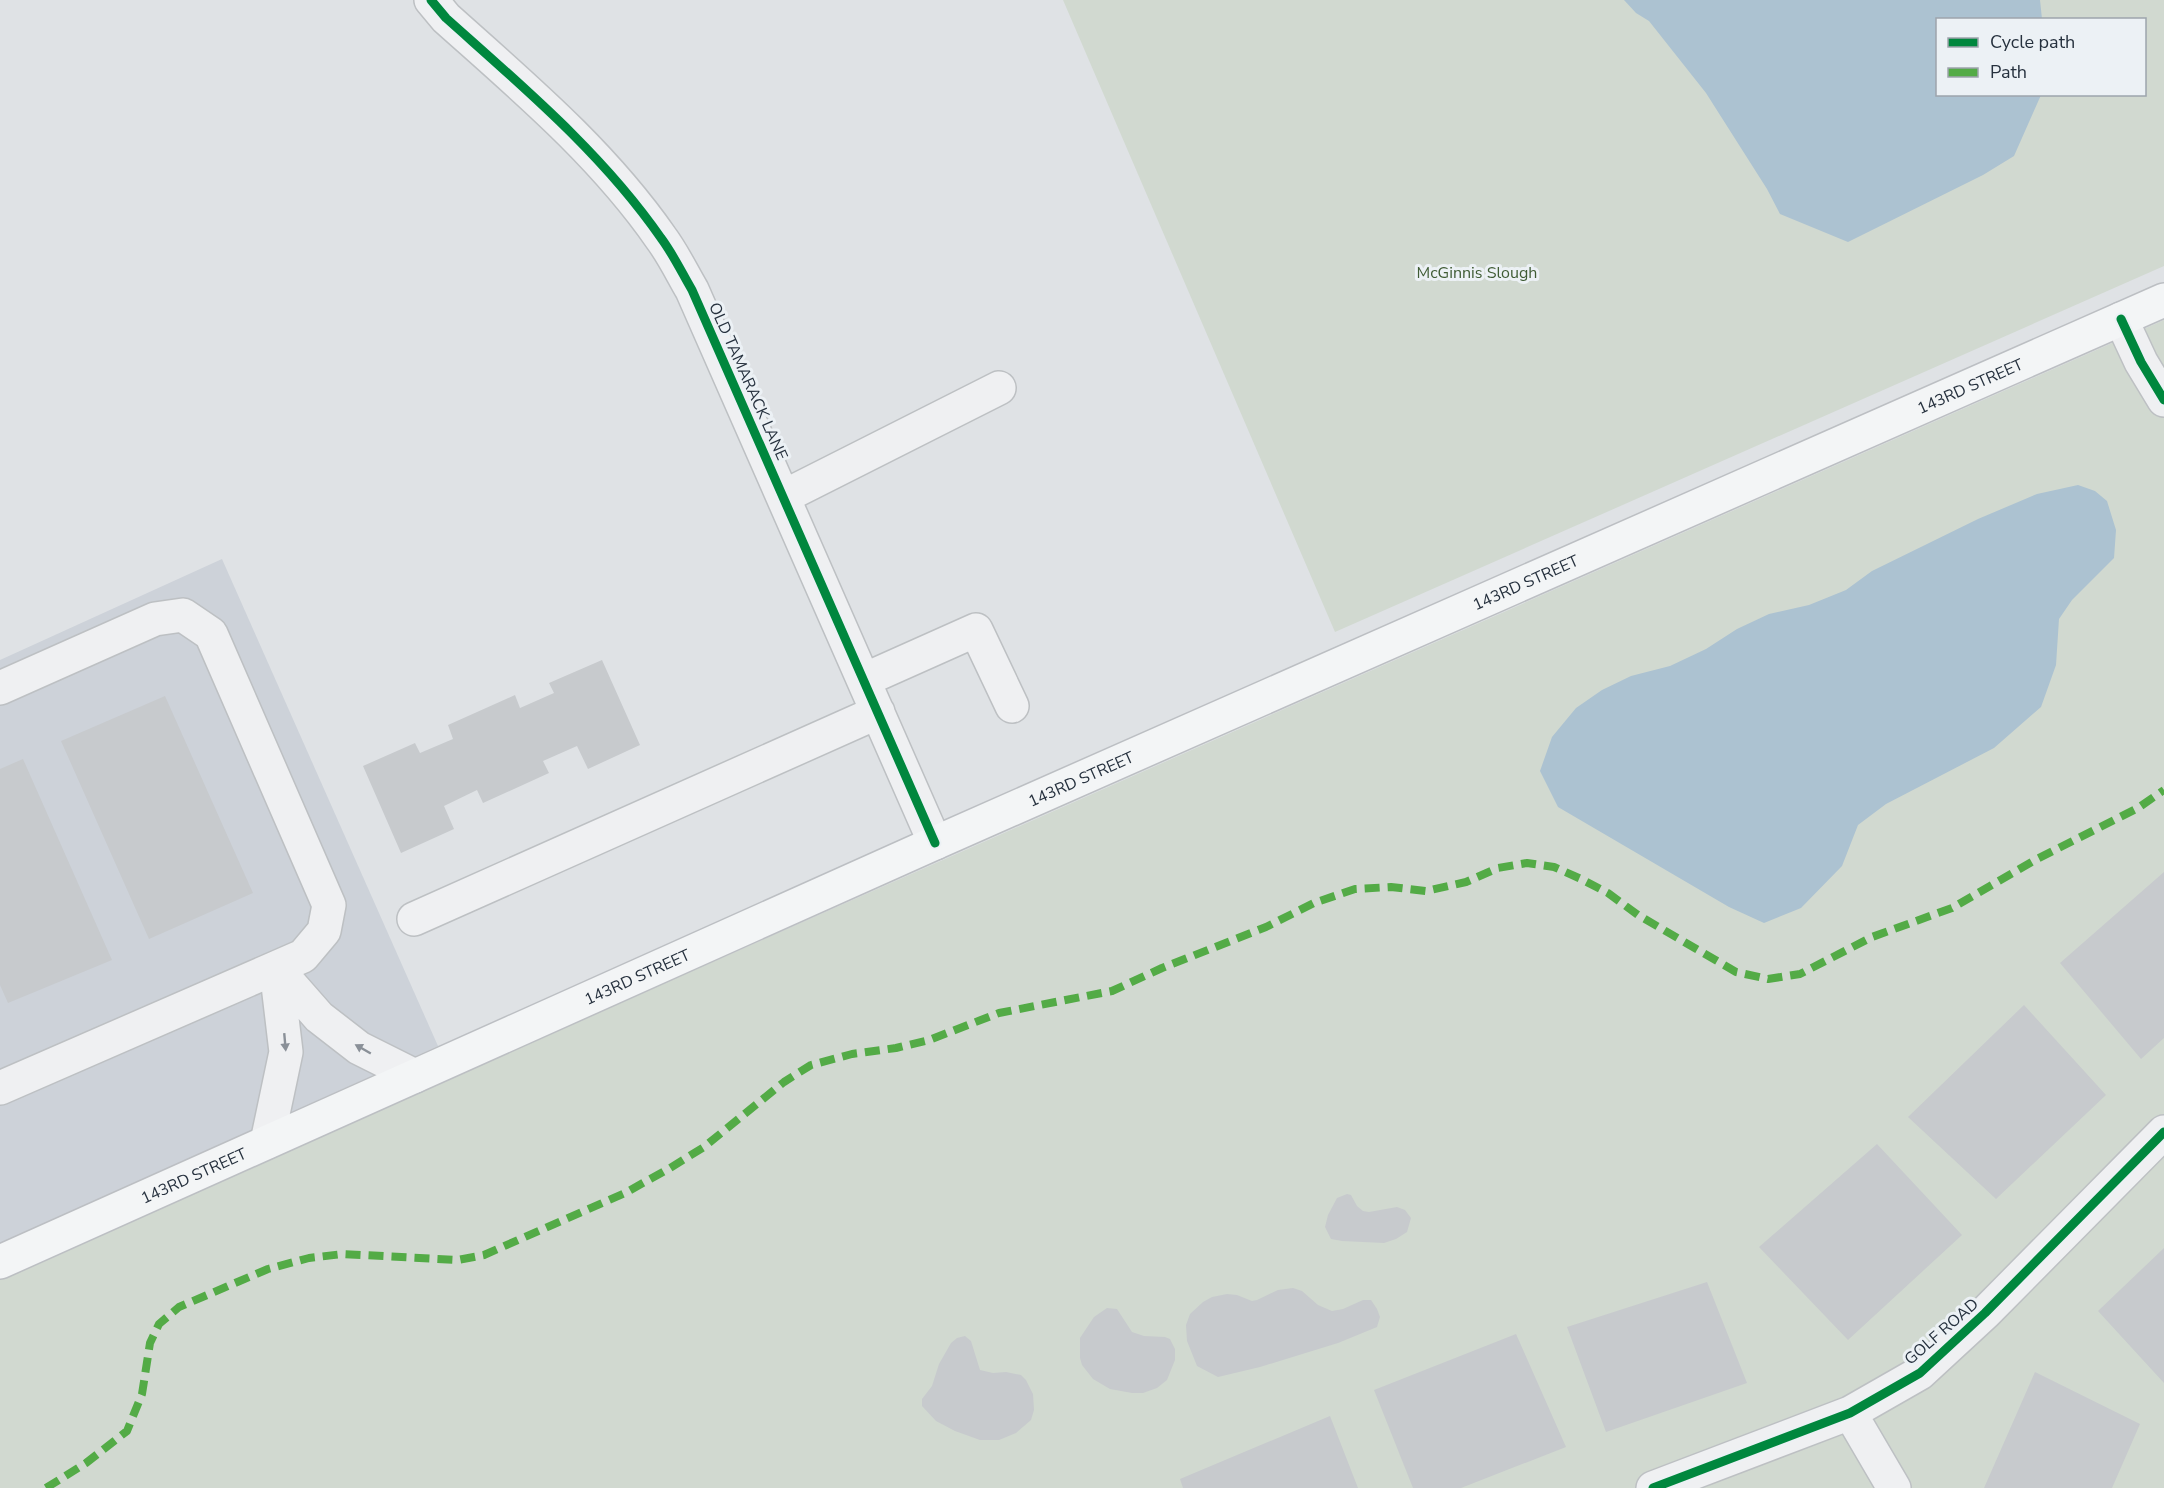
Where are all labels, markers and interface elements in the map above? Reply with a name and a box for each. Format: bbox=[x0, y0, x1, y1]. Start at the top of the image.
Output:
legend bbox=[1936, 18, 2146, 96]
text: Cycle path bbox=[1990, 30, 2075, 54]
text: Path bbox=[1990, 60, 2027, 84]
park label: McGinnis Slough bbox=[1417, 262, 1537, 284]
street label: OLD TAMARACK LANE bbox=[703, 299, 793, 464]
street label: 143RD STREET bbox=[1914, 354, 2027, 420]
street label: 143RD STREET bbox=[1469, 550, 1582, 616]
street label: 143RD STREET bbox=[1025, 746, 1138, 813]
street label: 143RD STREET bbox=[581, 944, 694, 1011]
one-way arrow bbox=[281, 1033, 290, 1052]
one-way arrow bbox=[354, 1044, 371, 1054]
street label: 143RD STREET bbox=[138, 1143, 251, 1209]
street label: GOLF ROAD bbox=[1900, 1293, 1983, 1370]

